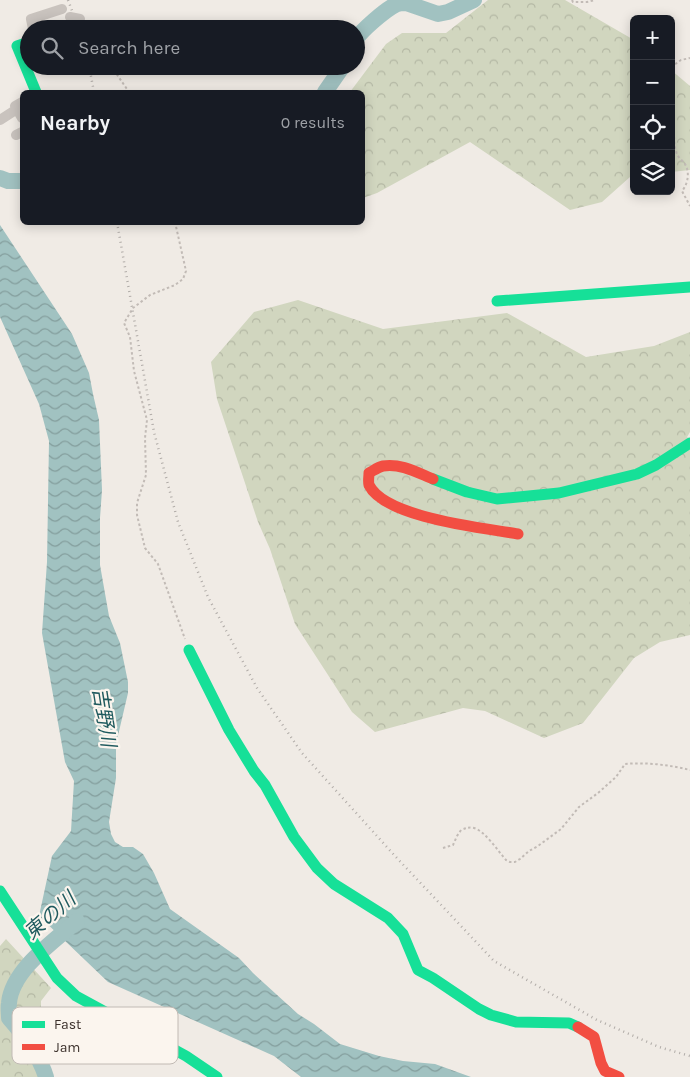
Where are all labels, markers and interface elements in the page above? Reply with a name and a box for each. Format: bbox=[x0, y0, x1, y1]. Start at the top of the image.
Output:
map controls bbox=[630, 15, 675, 195]
button: + bbox=[630, 15, 675, 60]
search box bbox=[20, 20, 365, 75]
icon: search bbox=[38, 34, 66, 62]
text: Search here bbox=[78, 37, 180, 59]
button: − bbox=[630, 60, 675, 105]
button: locate bbox=[630, 105, 675, 150]
text: Nearby bbox=[40, 111, 110, 135]
text: 0 results bbox=[281, 113, 345, 132]
button: layers bbox=[630, 150, 675, 195]
water label: 吉野川 bbox=[88, 686, 120, 750]
water label: 東の川 bbox=[20, 886, 82, 944]
legend bbox=[12, 1007, 178, 1064]
text: Fast bbox=[54, 1016, 81, 1033]
text: Jam bbox=[54, 1039, 80, 1056]

